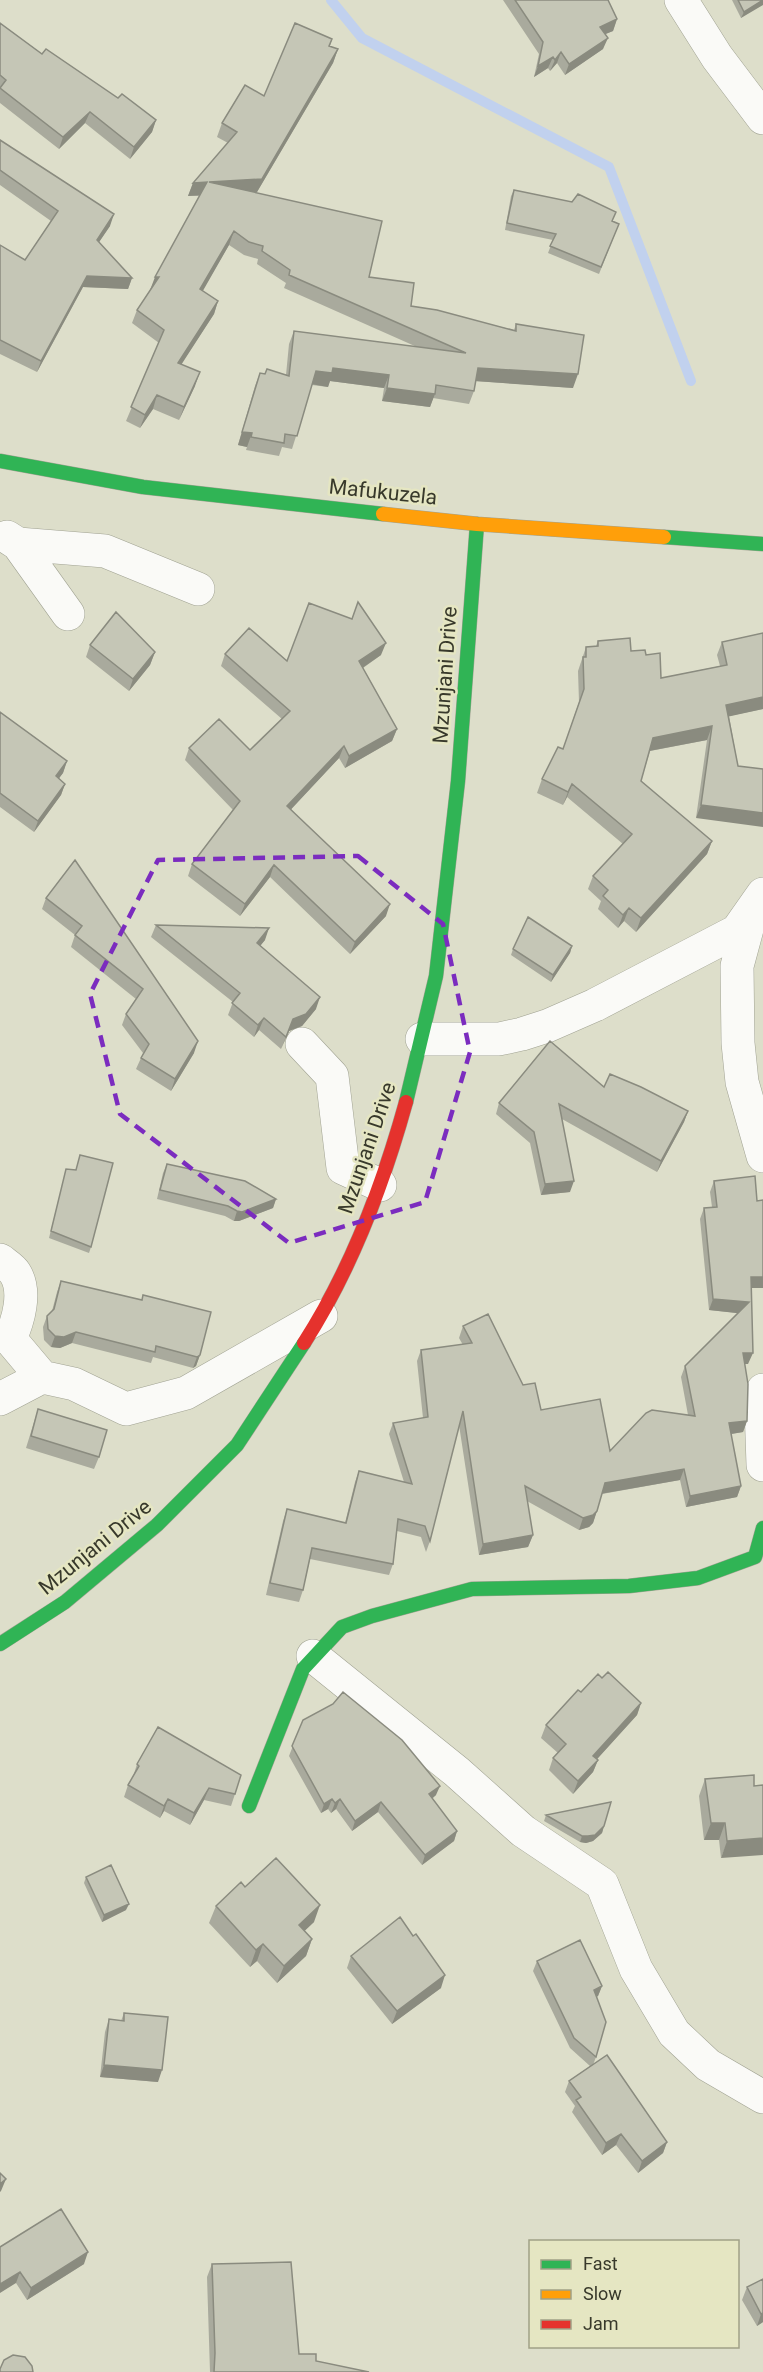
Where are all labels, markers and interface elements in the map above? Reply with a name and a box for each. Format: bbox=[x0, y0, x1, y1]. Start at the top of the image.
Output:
street label: Mafukuzela bbox=[328, 474, 438, 510]
street label: Mzunjani Drive bbox=[428, 606, 462, 744]
street label: Mzunjani Drive bbox=[333, 1079, 401, 1217]
street label: Mzunjani Drive bbox=[34, 1494, 156, 1600]
legend bbox=[529, 2240, 739, 2348]
text: Fast bbox=[583, 2253, 618, 2274]
text: Slow bbox=[583, 2283, 622, 2304]
text: Jam bbox=[583, 2313, 619, 2334]

